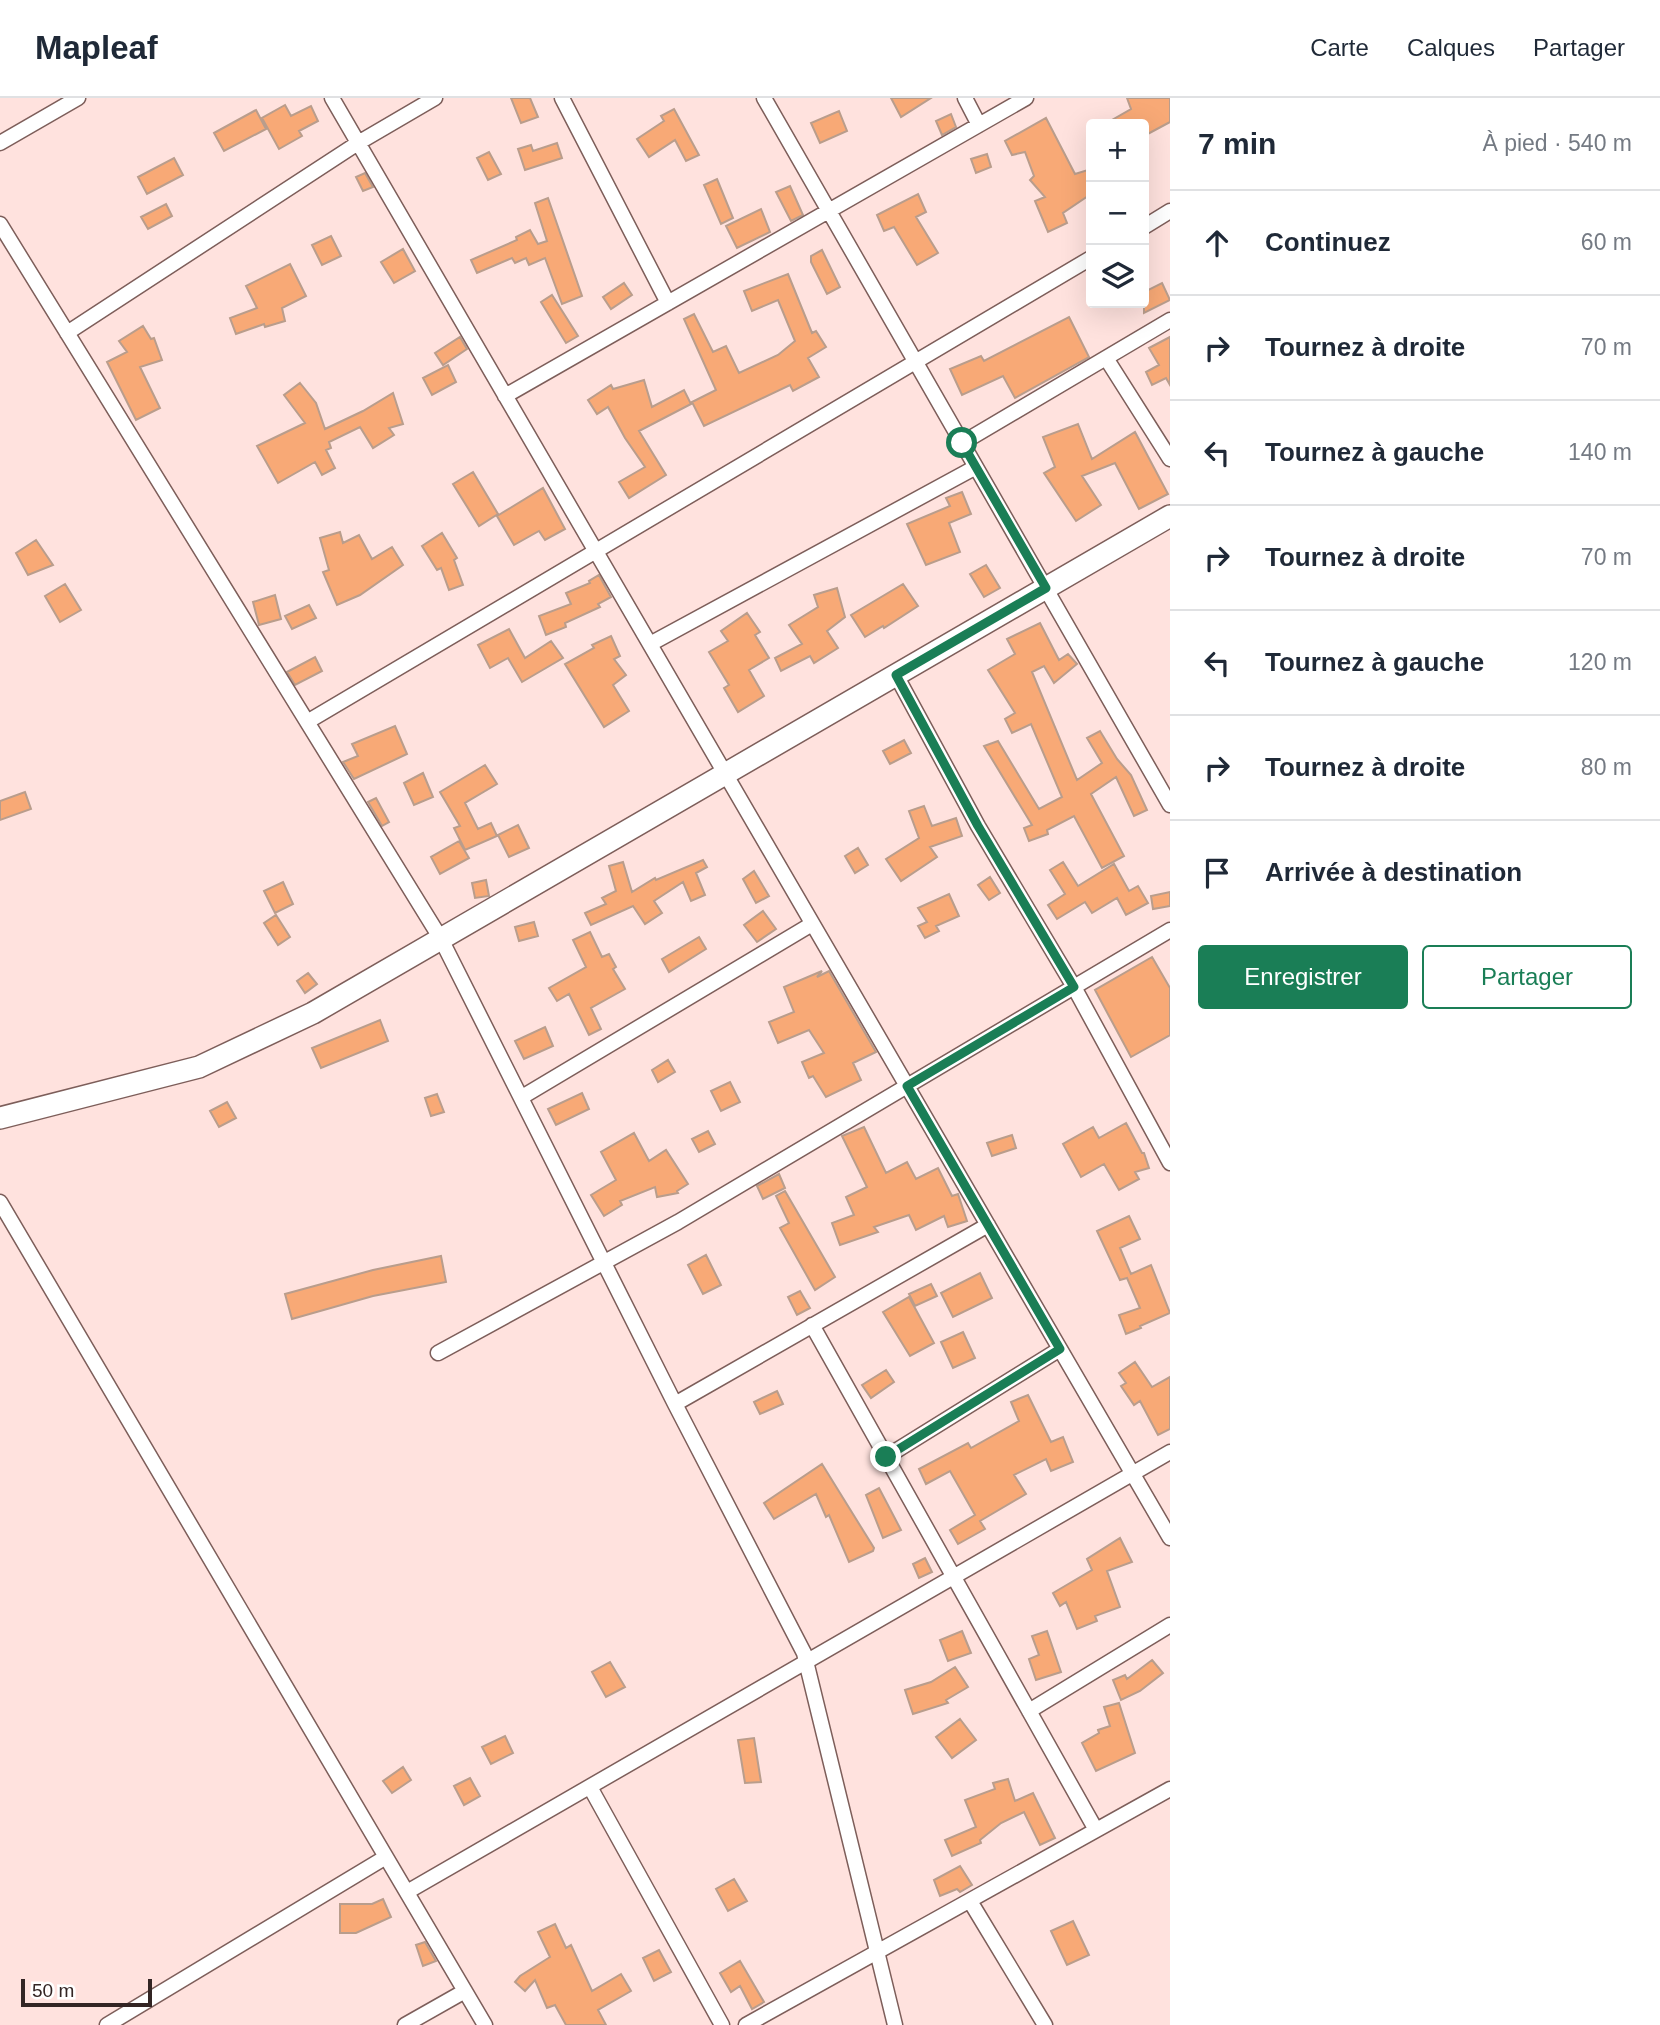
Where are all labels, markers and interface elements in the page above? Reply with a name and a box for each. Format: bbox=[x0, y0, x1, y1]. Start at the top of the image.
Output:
text: Mapleaf bbox=[35, 29, 158, 66]
text: Carte bbox=[1310, 34, 1369, 61]
text: Calques bbox=[1407, 34, 1495, 61]
text: Partager bbox=[1533, 34, 1625, 61]
map controls bbox=[1086, 119, 1149, 308]
button: + bbox=[1086, 119, 1149, 182]
text: 7 min bbox=[1198, 127, 1276, 160]
text: À pied · 540 m bbox=[1482, 130, 1632, 156]
button: − bbox=[1086, 182, 1149, 245]
icon: ahead bbox=[1198, 224, 1236, 262]
text: Continuez bbox=[1265, 227, 1391, 257]
text: 60 m bbox=[1581, 229, 1632, 255]
button: layers bbox=[1086, 245, 1149, 308]
icon: right bbox=[1198, 329, 1236, 367]
text: Tournez à droite bbox=[1265, 332, 1465, 362]
text: 70 m bbox=[1581, 334, 1632, 360]
route start bbox=[946, 427, 977, 458]
icon: left bbox=[1198, 434, 1236, 472]
text: Tournez à gauche bbox=[1265, 437, 1484, 467]
text: 140 m bbox=[1568, 439, 1632, 465]
icon: right bbox=[1198, 539, 1236, 577]
text: Tournez à droite bbox=[1265, 542, 1465, 572]
text: 70 m bbox=[1581, 544, 1632, 570]
icon: left bbox=[1198, 644, 1236, 682]
text: Tournez à gauche bbox=[1265, 647, 1484, 677]
text: 120 m bbox=[1568, 649, 1632, 675]
icon: right bbox=[1198, 749, 1236, 787]
text: Tournez à droite bbox=[1265, 752, 1465, 782]
text: 80 m bbox=[1581, 754, 1632, 780]
icon: arrive bbox=[1198, 854, 1236, 892]
text: Arrivée à destination bbox=[1265, 857, 1522, 887]
button: Enregistrer bbox=[1198, 945, 1408, 1009]
button: Partager bbox=[1422, 945, 1632, 1009]
route end bbox=[870, 1441, 901, 1472]
scale bar bbox=[21, 1976, 152, 2008]
text: 50 m bbox=[32, 1980, 74, 2001]

